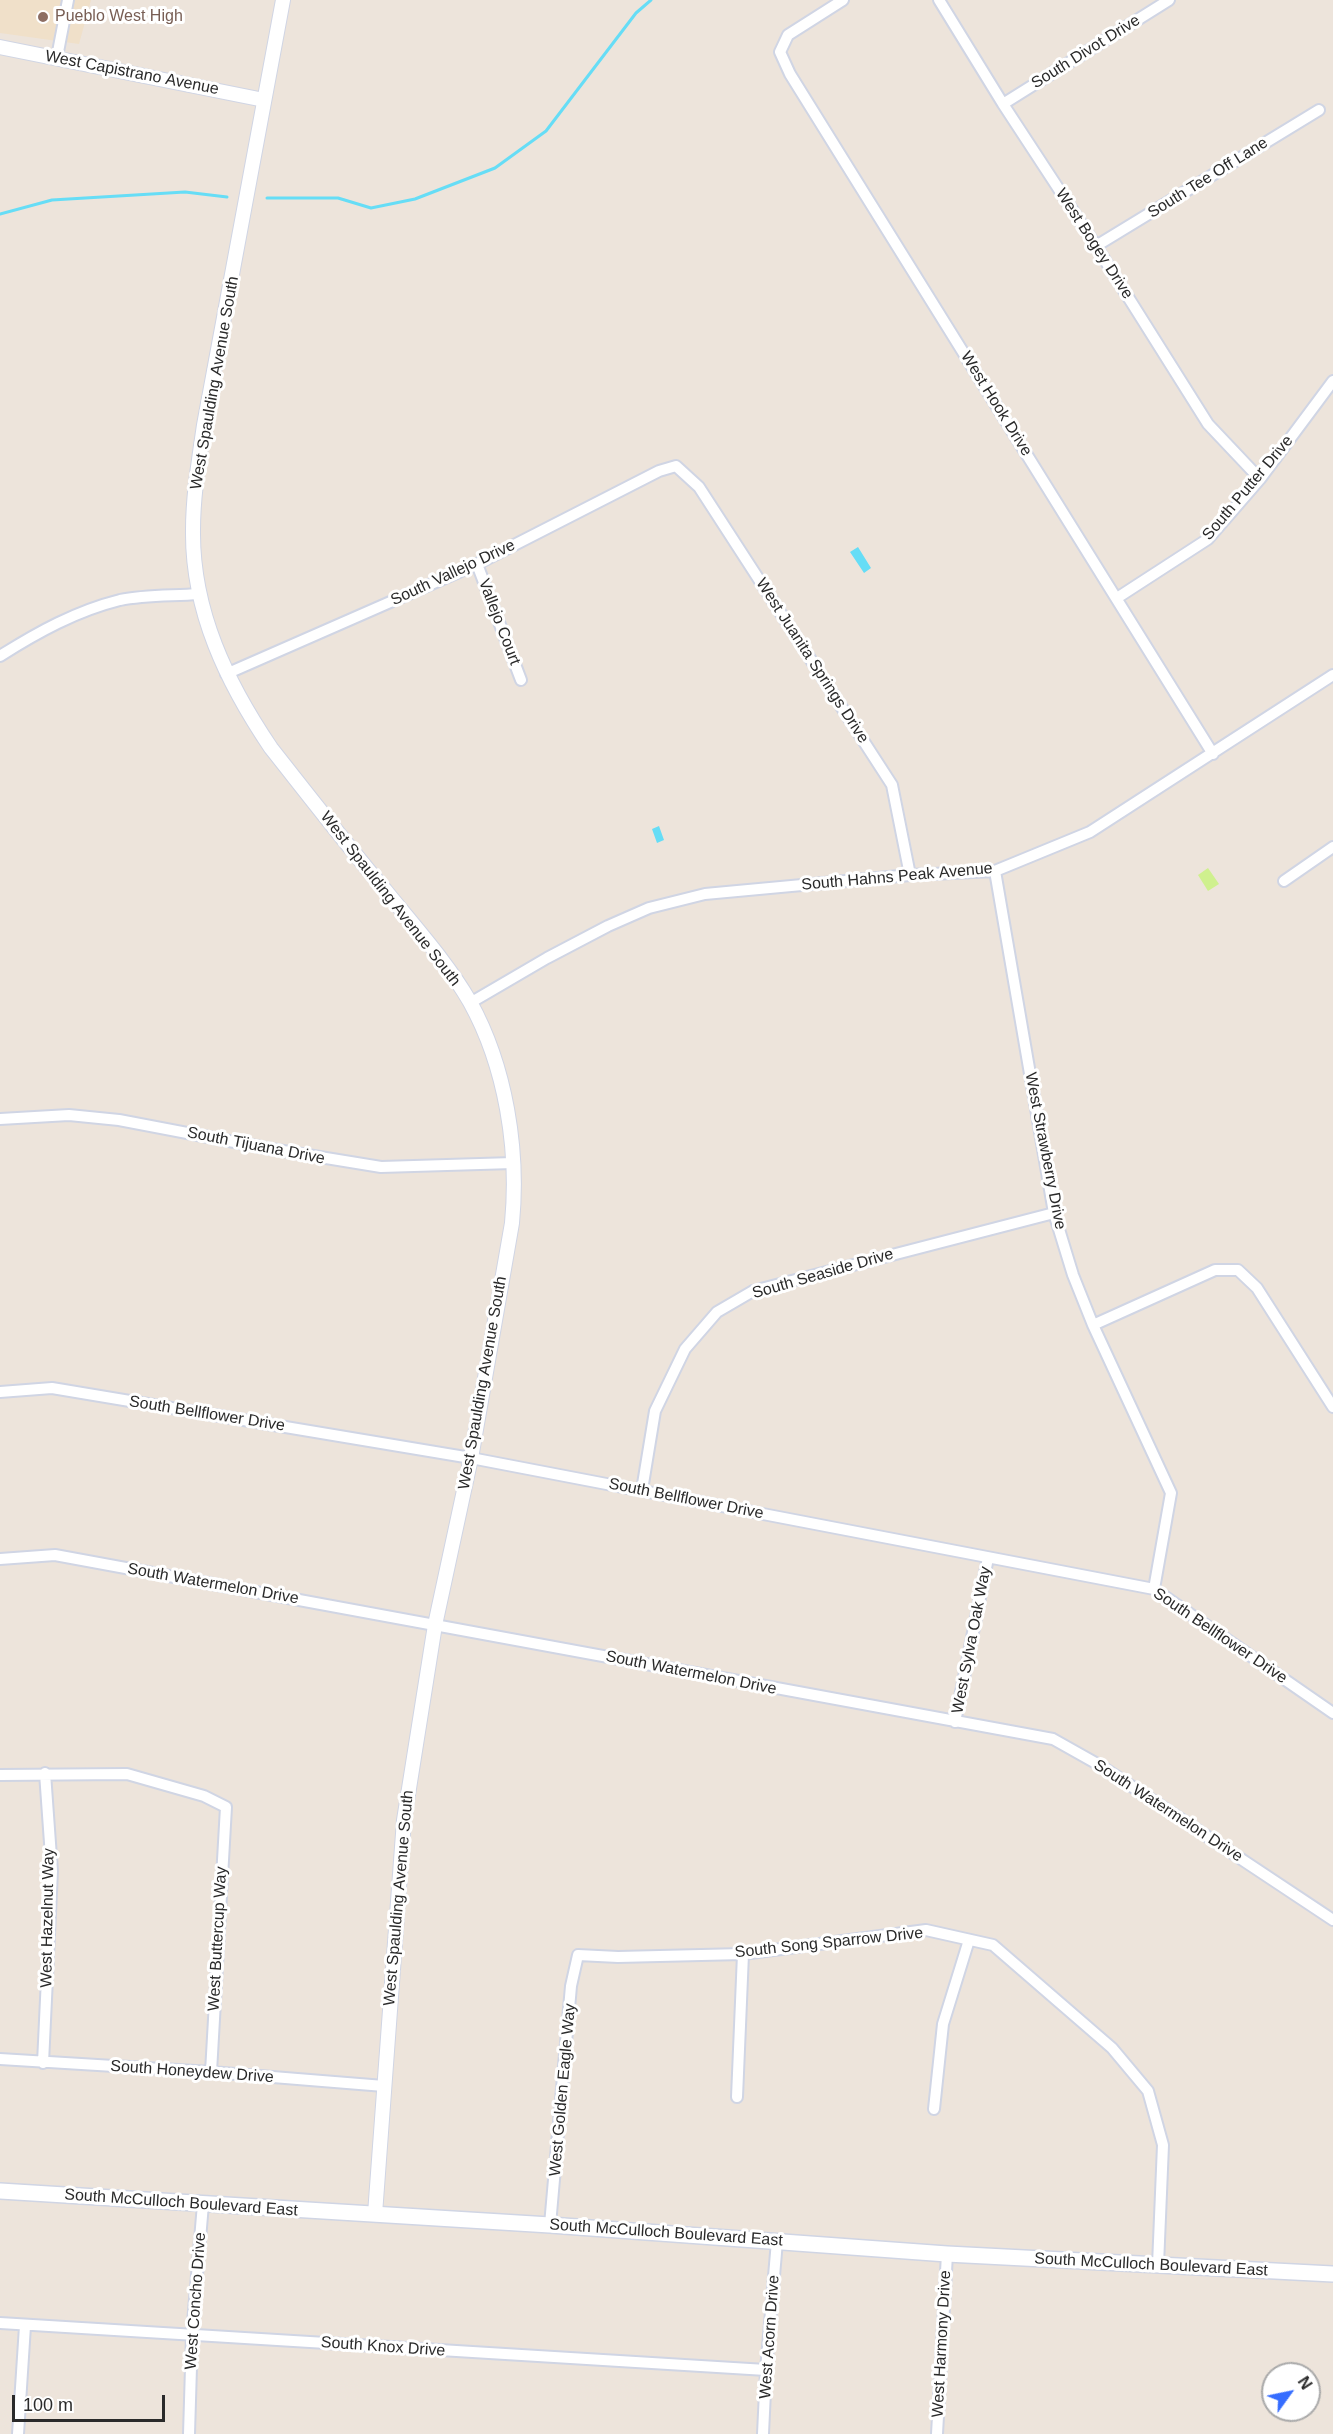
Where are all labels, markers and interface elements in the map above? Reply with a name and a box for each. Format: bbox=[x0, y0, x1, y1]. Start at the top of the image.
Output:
place label: Pueblo West High bbox=[55, 7, 183, 27]
marker: Pueblo West High bbox=[36, 10, 50, 24]
street label: South Divot Drive bbox=[1028, 11, 1144, 93]
street label: West Capistrano Avenue bbox=[44, 47, 220, 99]
street label: South Tee Off Lane bbox=[1145, 133, 1271, 223]
street label: West Bogey Drive bbox=[1051, 185, 1137, 303]
street label: West Spaulding Avenue South bbox=[187, 275, 243, 491]
street label: West Hook Drive bbox=[956, 348, 1036, 460]
street label: South Putter Drive bbox=[1199, 432, 1297, 544]
street label: South Vallejo Drive bbox=[388, 536, 518, 610]
street label: West Juanita Springs Drive bbox=[751, 575, 873, 747]
street label: Vallejo Court bbox=[474, 576, 524, 668]
street label: West Spaulding Avenue South bbox=[316, 808, 464, 990]
street label: South Hahns Peak Avenue bbox=[801, 859, 993, 895]
street label: West Strawberry Drive bbox=[1020, 1071, 1070, 1231]
street label: South Tijuana Drive bbox=[185, 1123, 327, 1169]
street label: South Seaside Drive bbox=[750, 1245, 896, 1303]
street label: West Spaulding Avenue South bbox=[455, 1275, 511, 1491]
street label: South Bellflower Drive bbox=[128, 1392, 286, 1436]
street label: South Bellflower Drive bbox=[607, 1475, 765, 1523]
street label: South Watermelon Drive bbox=[126, 1559, 300, 1609]
street label: West Sylva Oak Way bbox=[948, 1565, 996, 1715]
street label: South Bellflower Drive bbox=[1149, 1584, 1291, 1688]
street label: South Watermelon Drive bbox=[604, 1647, 778, 1699]
street label: South Watermelon Drive bbox=[1090, 1756, 1246, 1866]
street label: West Spaulding Avenue South bbox=[380, 1789, 418, 2007]
street label: West Hazelnut Way bbox=[37, 1848, 59, 1988]
street label: West Buttercup Way bbox=[205, 1866, 231, 2012]
street label: South Song Sparrow Drive bbox=[734, 1924, 924, 1962]
street label: West Golden Eagle Way bbox=[546, 2003, 580, 2177]
street label: South Honeydew Drive bbox=[110, 2057, 274, 2087]
street label: South McCulloch Boulevard East bbox=[64, 2185, 298, 2221]
street label: South McCulloch Boulevard East bbox=[549, 2215, 783, 2251]
street label: West Concho Drive bbox=[182, 2232, 210, 2370]
street label: South McCulloch Boulevard East bbox=[1034, 2249, 1268, 2281]
street label: West Harmony Drive bbox=[929, 2270, 955, 2418]
street label: West Acorn Drive bbox=[756, 2274, 784, 2400]
street label: South Knox Drive bbox=[320, 2333, 446, 2361]
north arrow bbox=[1261, 2362, 1321, 2422]
text: N bbox=[1295, 2374, 1315, 2392]
scale bar bbox=[15, 2383, 168, 2421]
text: 100 m bbox=[23, 2395, 73, 2415]

